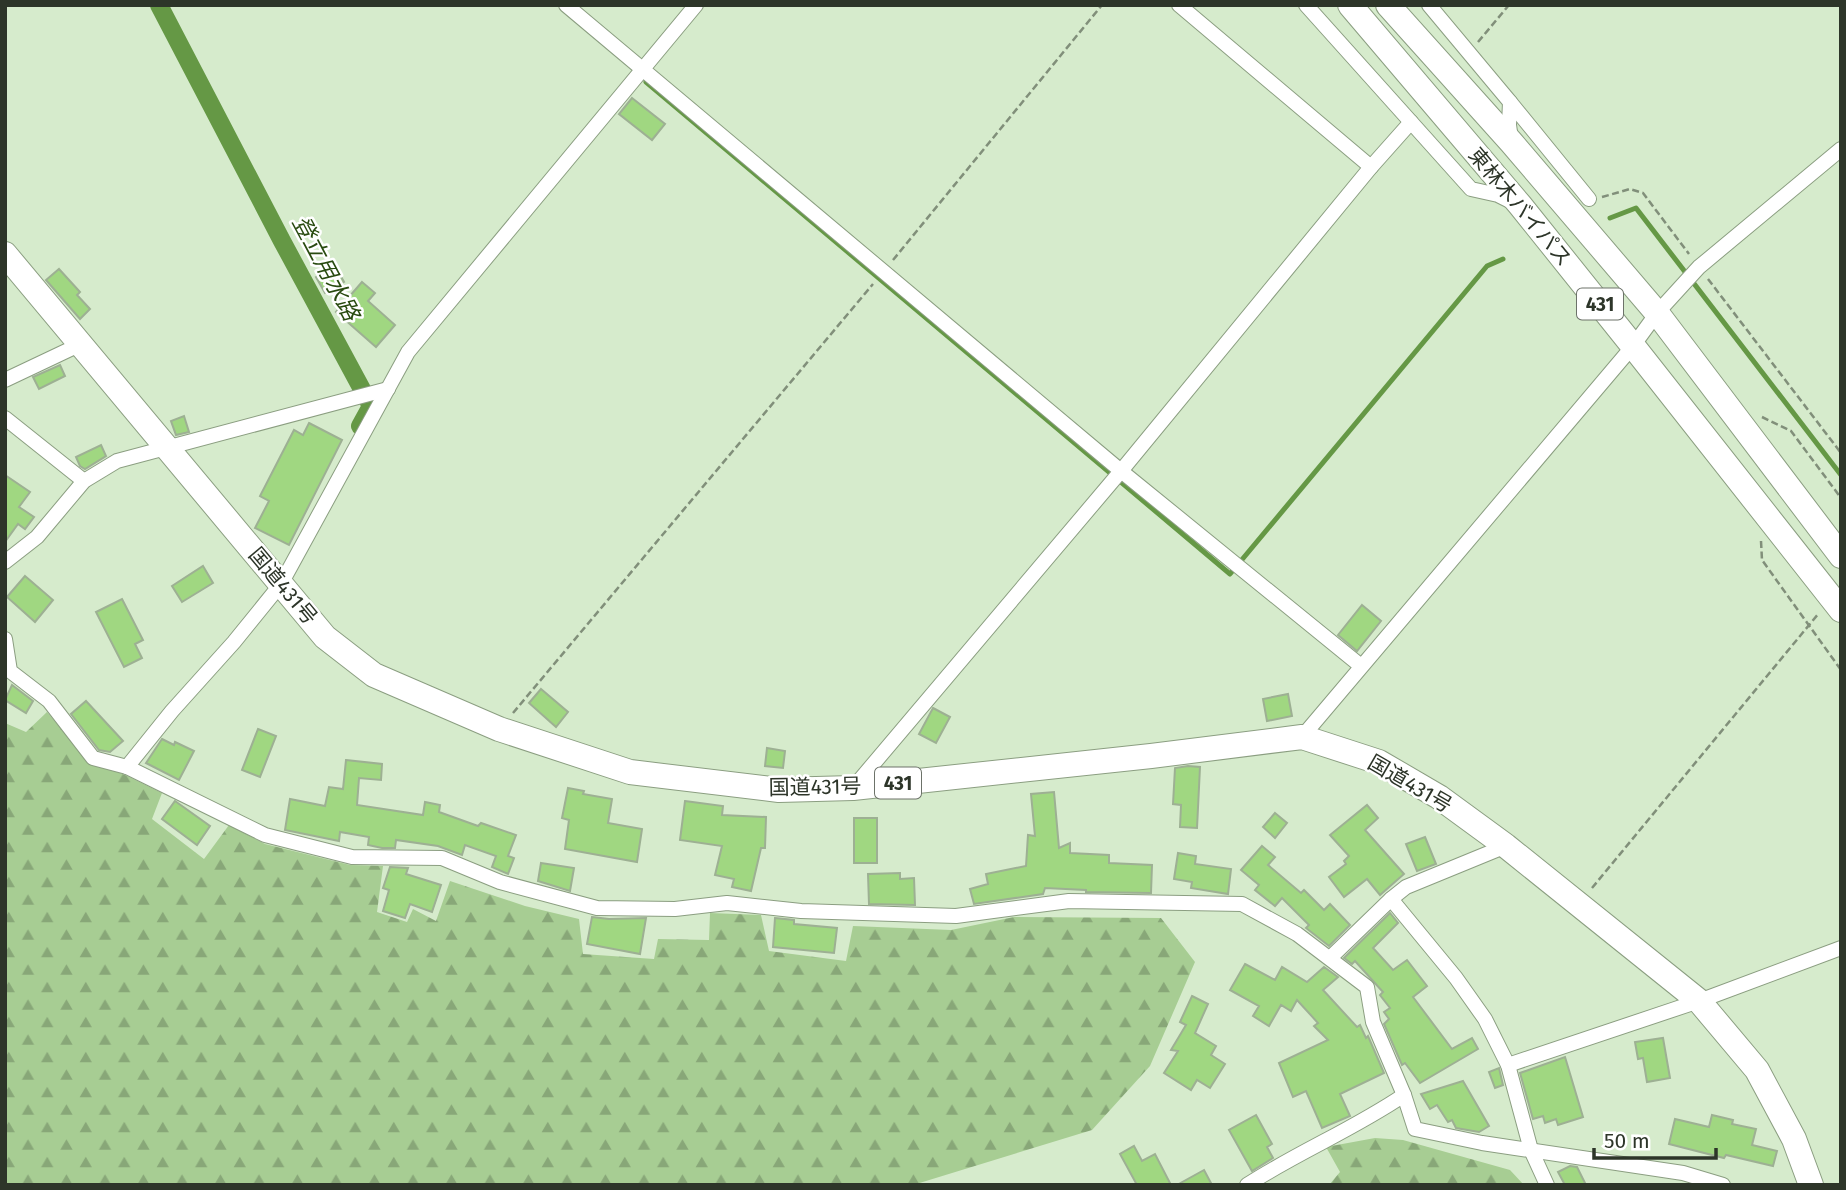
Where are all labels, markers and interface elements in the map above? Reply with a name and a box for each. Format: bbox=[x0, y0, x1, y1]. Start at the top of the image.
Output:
street label: 東林木バイパス bbox=[1463, 142, 1577, 272]
water label: 登立用水路 bbox=[287, 211, 366, 327]
road number: 431 bbox=[1577, 288, 1623, 320]
street label: 国道431号 bbox=[243, 542, 323, 630]
street label: 国道431号 bbox=[1363, 750, 1457, 818]
road number: 431 bbox=[875, 768, 921, 798]
street label: 国道431号 bbox=[768, 773, 862, 801]
scale bar bbox=[1594, 1116, 1716, 1160]
text: 50 m bbox=[1604, 1128, 1650, 1154]

